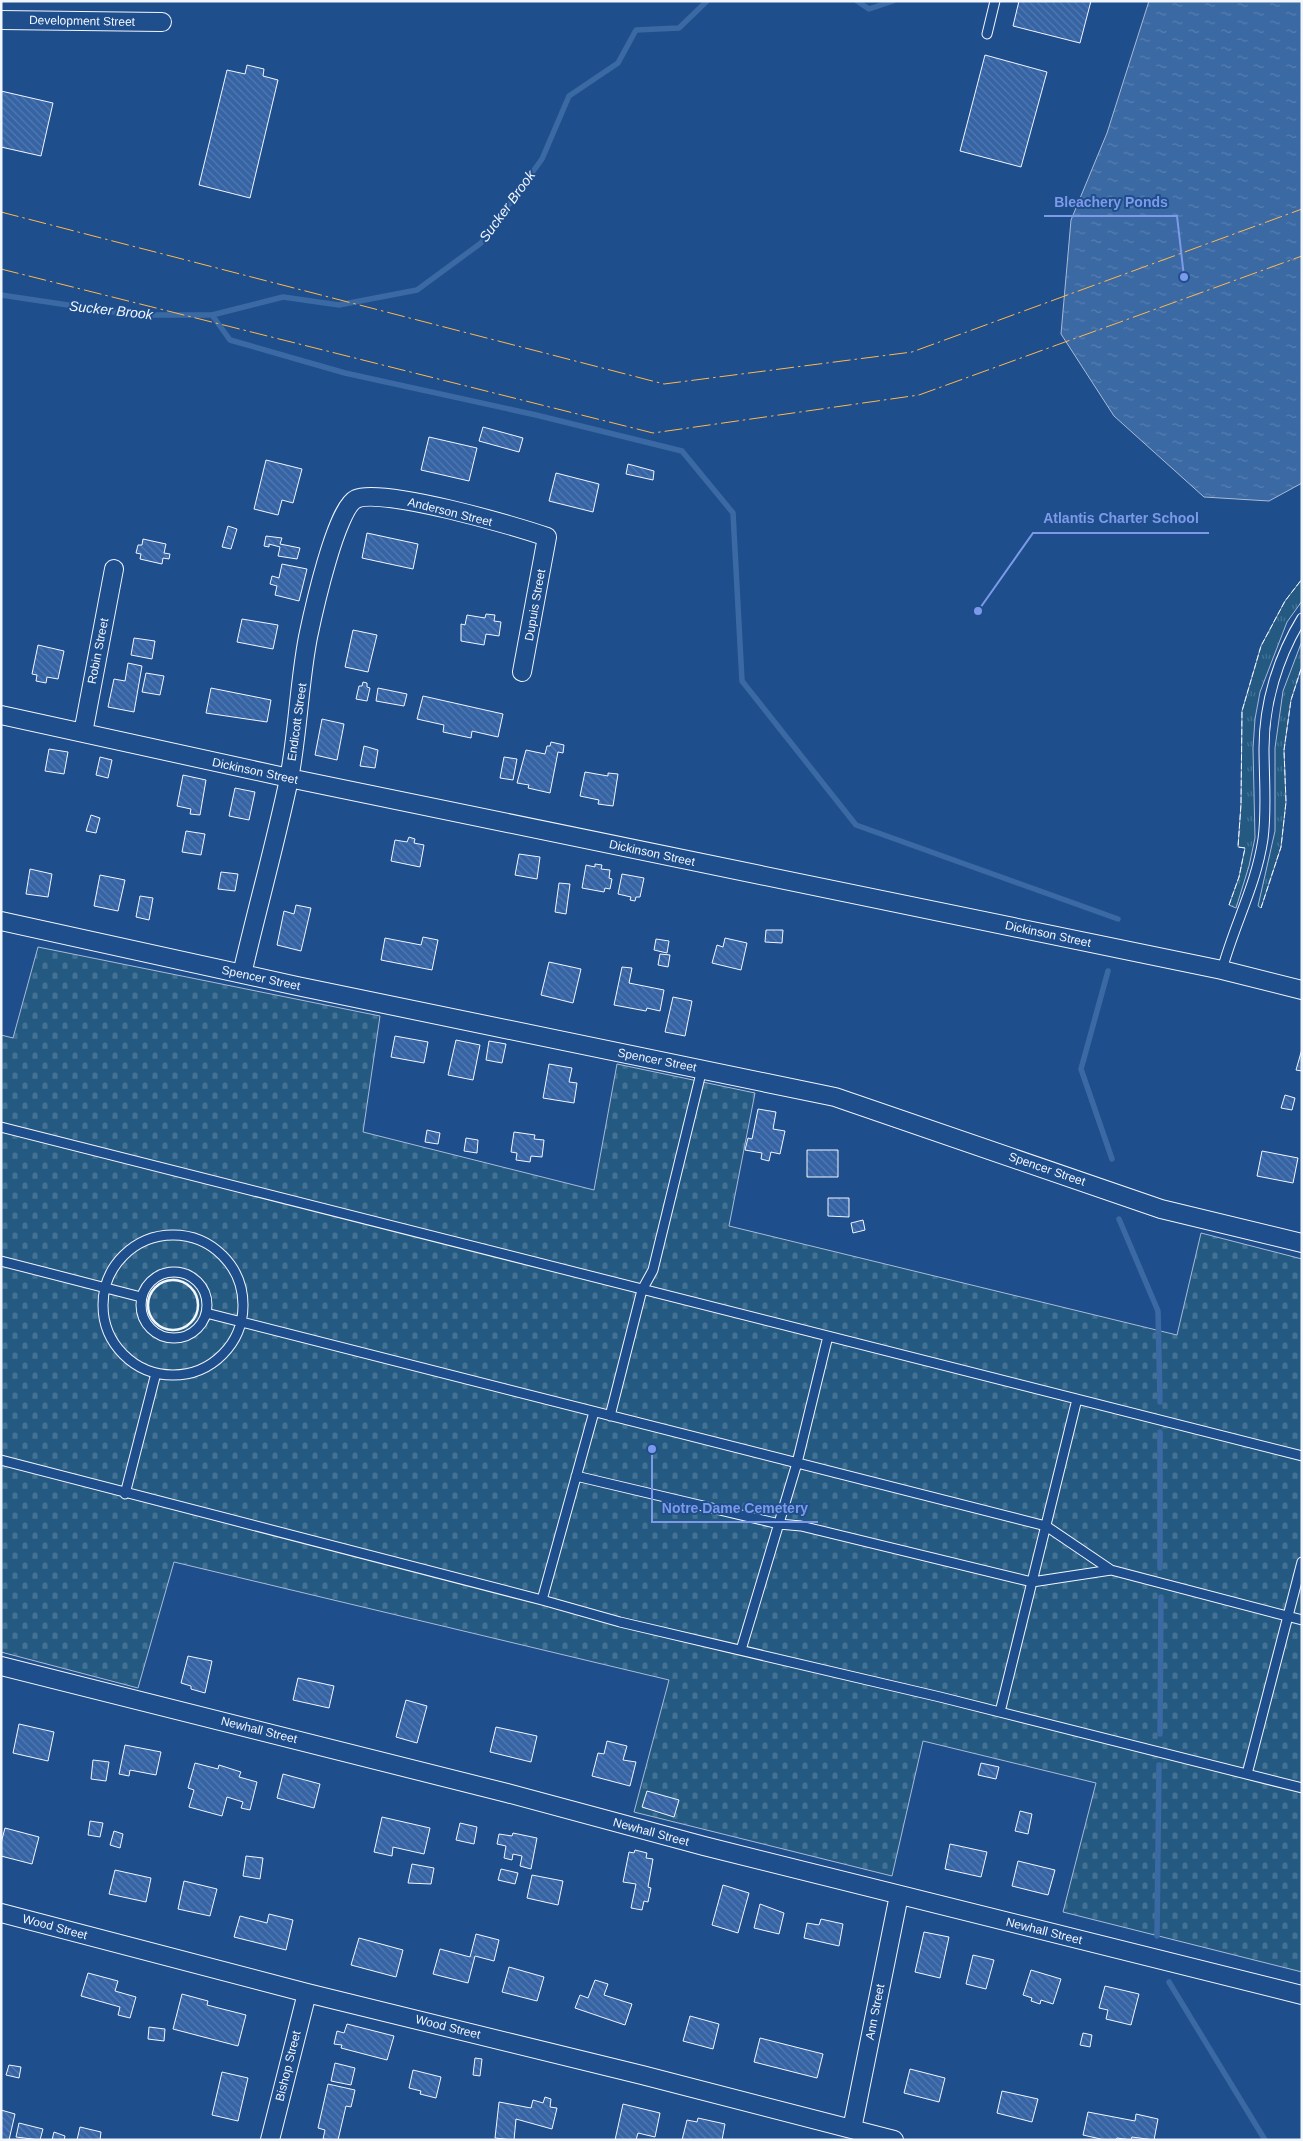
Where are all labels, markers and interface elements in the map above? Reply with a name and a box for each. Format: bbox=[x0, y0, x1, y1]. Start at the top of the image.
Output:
street label: Development Street bbox=[29, 13, 136, 29]
water label: Sucker Brook bbox=[476, 167, 539, 245]
callout: Bleachery Ponds bbox=[1044, 187, 1177, 216]
text: Bleachery Ponds bbox=[1054, 194, 1168, 210]
water label: Sucker Brook bbox=[68, 298, 155, 322]
street label: Anderson Street bbox=[406, 495, 494, 529]
callout: Atlantis Charter School bbox=[1033, 504, 1209, 533]
text: Atlantis Charter School bbox=[1043, 510, 1199, 526]
street label: Dupuis Street bbox=[522, 567, 548, 642]
street label: Robin Street bbox=[85, 616, 111, 685]
street label: Endicott Street bbox=[285, 681, 310, 762]
street label: Dickinson Street bbox=[211, 755, 300, 787]
street label: Dickinson Street bbox=[608, 837, 697, 869]
street label: Dickinson Street bbox=[1004, 918, 1093, 950]
street label: Spencer Street bbox=[220, 963, 302, 993]
street label: Spencer Street bbox=[616, 1045, 698, 1075]
street label: Spencer Street bbox=[1007, 1149, 1088, 1189]
callout: Notre Dame Cemetery bbox=[652, 1493, 818, 1522]
text: Notre Dame Cemetery bbox=[662, 1500, 808, 1516]
street label: Newhall Street bbox=[219, 1714, 299, 1746]
street label: Newhall Street bbox=[611, 1815, 691, 1849]
street label: Wood Street bbox=[21, 1912, 90, 1943]
street label: Newhall Street bbox=[1004, 1915, 1084, 1947]
street label: Ann Street bbox=[863, 1982, 887, 2041]
street label: Wood Street bbox=[414, 2012, 483, 2042]
street label: Bishop Street bbox=[272, 2029, 304, 2103]

